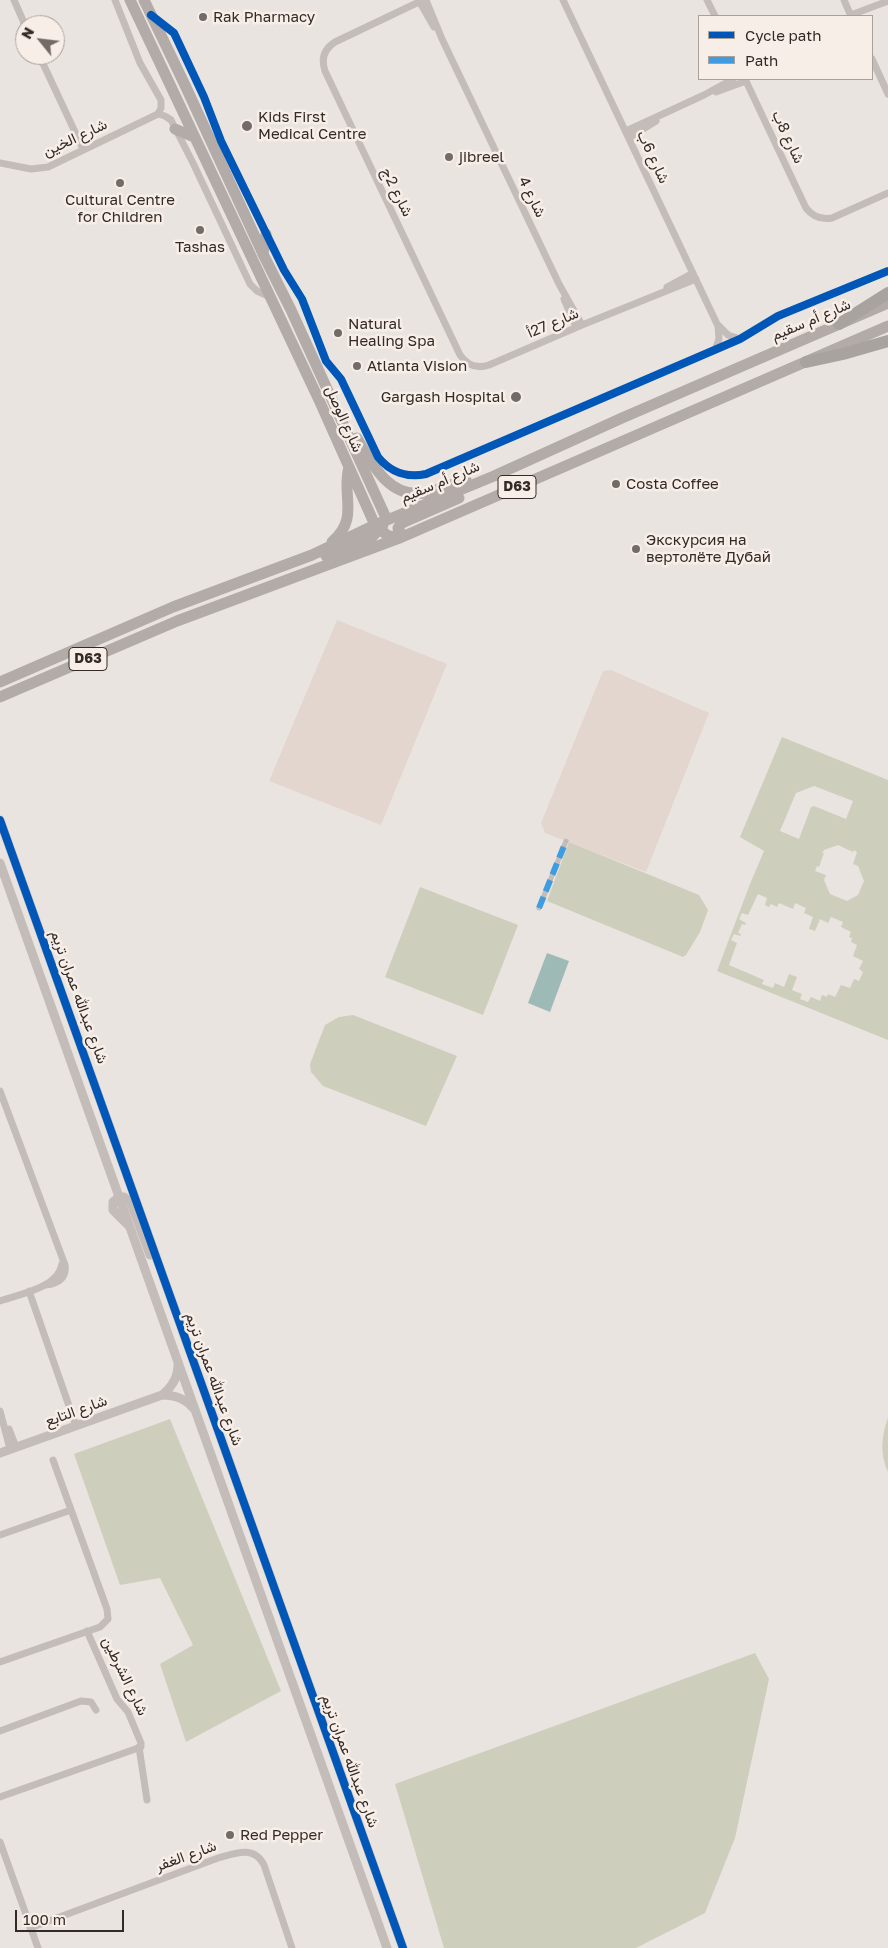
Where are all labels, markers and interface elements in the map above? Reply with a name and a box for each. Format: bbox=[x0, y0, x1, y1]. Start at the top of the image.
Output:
place label: Rak Pharmacy bbox=[213, 8, 315, 26]
marker: Rak Pharmacy bbox=[197, 11, 209, 23]
north arrow bbox=[15, 15, 65, 65]
legend bbox=[698, 15, 873, 80]
text: N bbox=[17, 24, 37, 42]
text: Cycle path bbox=[745, 26, 821, 44]
text: Path bbox=[745, 51, 778, 69]
place label: Kids First Medical Centre bbox=[258, 108, 366, 143]
street label: شارع 8ب bbox=[768, 108, 808, 166]
street label: شارع الخين bbox=[40, 115, 110, 161]
marker: Kids First Medical Centre bbox=[240, 119, 254, 133]
street label: شارع 6ب bbox=[633, 128, 673, 186]
place label: jibreel bbox=[459, 148, 504, 166]
marker: jibreel bbox=[443, 151, 455, 163]
street label: شارع 2ج bbox=[377, 164, 417, 220]
street label: شارع 4 bbox=[514, 174, 550, 220]
marker: Cultural Centre for Children bbox=[114, 177, 126, 189]
place label: Cultural Centre for Children bbox=[65, 191, 175, 226]
marker: Tashas bbox=[194, 224, 206, 236]
place label: Tashas bbox=[175, 238, 225, 256]
street label: شارع أم سقيم bbox=[769, 295, 853, 345]
street label: شارع 27أ bbox=[525, 304, 581, 342]
place label: Natural Healing Spa bbox=[348, 315, 435, 350]
marker: Natural Healing Spa bbox=[332, 327, 344, 339]
place label: Atlanta Vision bbox=[367, 357, 467, 375]
marker: Atlanta Vision bbox=[351, 360, 363, 372]
street label: شارع الوصل bbox=[321, 383, 367, 455]
place label: Gargash Hospital bbox=[381, 388, 505, 406]
marker: Gargash Hospital bbox=[509, 390, 523, 404]
street label: شارع أم سقيم bbox=[398, 457, 482, 507]
place label: Costa Coffee bbox=[626, 475, 719, 493]
road number: D63 bbox=[498, 476, 536, 498]
marker: Costa Coffee bbox=[610, 478, 622, 490]
place label: Экскурсия на вертолёте Дубай bbox=[646, 531, 771, 566]
marker: Экскурсия на вертолёте Дубай bbox=[630, 543, 642, 555]
road number: D63 bbox=[69, 648, 107, 671]
street label: شارع عبدالله عمران تريم bbox=[46, 928, 112, 1066]
street label: شارع عبدالله عمران تريم bbox=[181, 1310, 247, 1448]
street label: شارع التابع bbox=[42, 1391, 110, 1431]
street label: شارع الشرطين bbox=[98, 1634, 152, 1718]
street label: شارع عبدالله عمران تريم bbox=[317, 1692, 383, 1830]
place label: Red Pepper bbox=[240, 1826, 323, 1844]
marker: Red Pepper bbox=[224, 1829, 236, 1841]
street label: شارع الغفر bbox=[153, 1837, 219, 1875]
scale bar bbox=[18, 1900, 126, 1932]
text: 100 m bbox=[23, 1910, 66, 1928]

